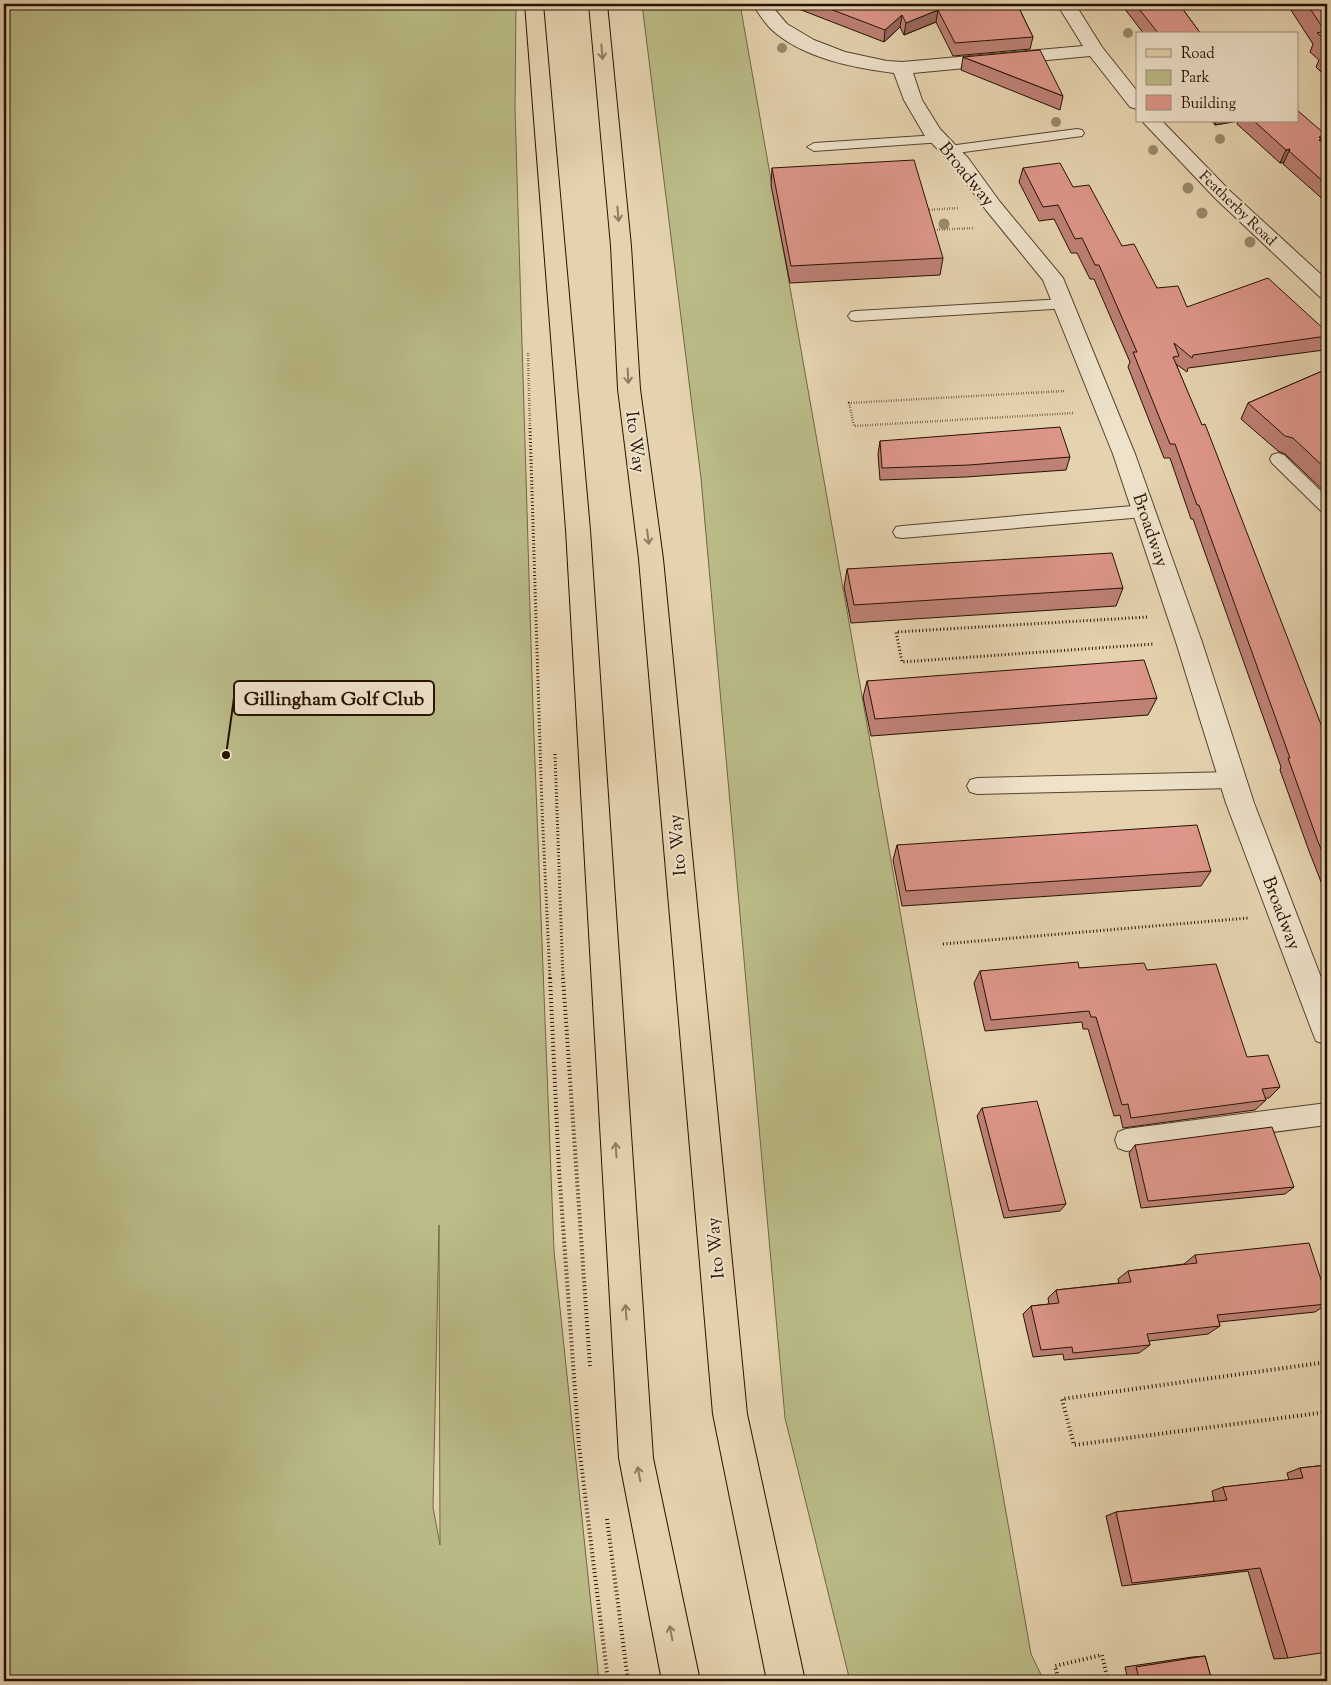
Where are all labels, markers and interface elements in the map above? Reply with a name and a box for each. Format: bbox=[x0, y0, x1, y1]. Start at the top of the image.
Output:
legend bbox=[1136, 32, 1298, 122]
one-way arrow bbox=[598, 44, 607, 60]
text: Road bbox=[1181, 44, 1215, 65]
text: Park bbox=[1181, 68, 1210, 89]
text: Building bbox=[1181, 94, 1236, 115]
street label: Broadway bbox=[931, 137, 1000, 213]
street label: Featherby Road bbox=[1194, 167, 1281, 252]
one-way arrow bbox=[613, 206, 623, 222]
one-way arrow bbox=[624, 368, 633, 384]
street label: Ito Way bbox=[617, 410, 651, 474]
street label: Broadway bbox=[1124, 490, 1174, 571]
one-way arrow bbox=[643, 529, 653, 545]
callout: Gillingham Golf Club bbox=[234, 681, 434, 715]
text: Gillingham Golf Club bbox=[244, 687, 425, 714]
street label: Ito Way bbox=[663, 813, 695, 877]
street label: Broadway bbox=[1254, 873, 1306, 954]
one-way arrow bbox=[612, 1142, 621, 1158]
street label: Ito Way bbox=[701, 1216, 733, 1280]
one-way arrow bbox=[622, 1305, 631, 1321]
one-way arrow bbox=[634, 1467, 643, 1483]
one-way arrow bbox=[666, 1626, 676, 1642]

